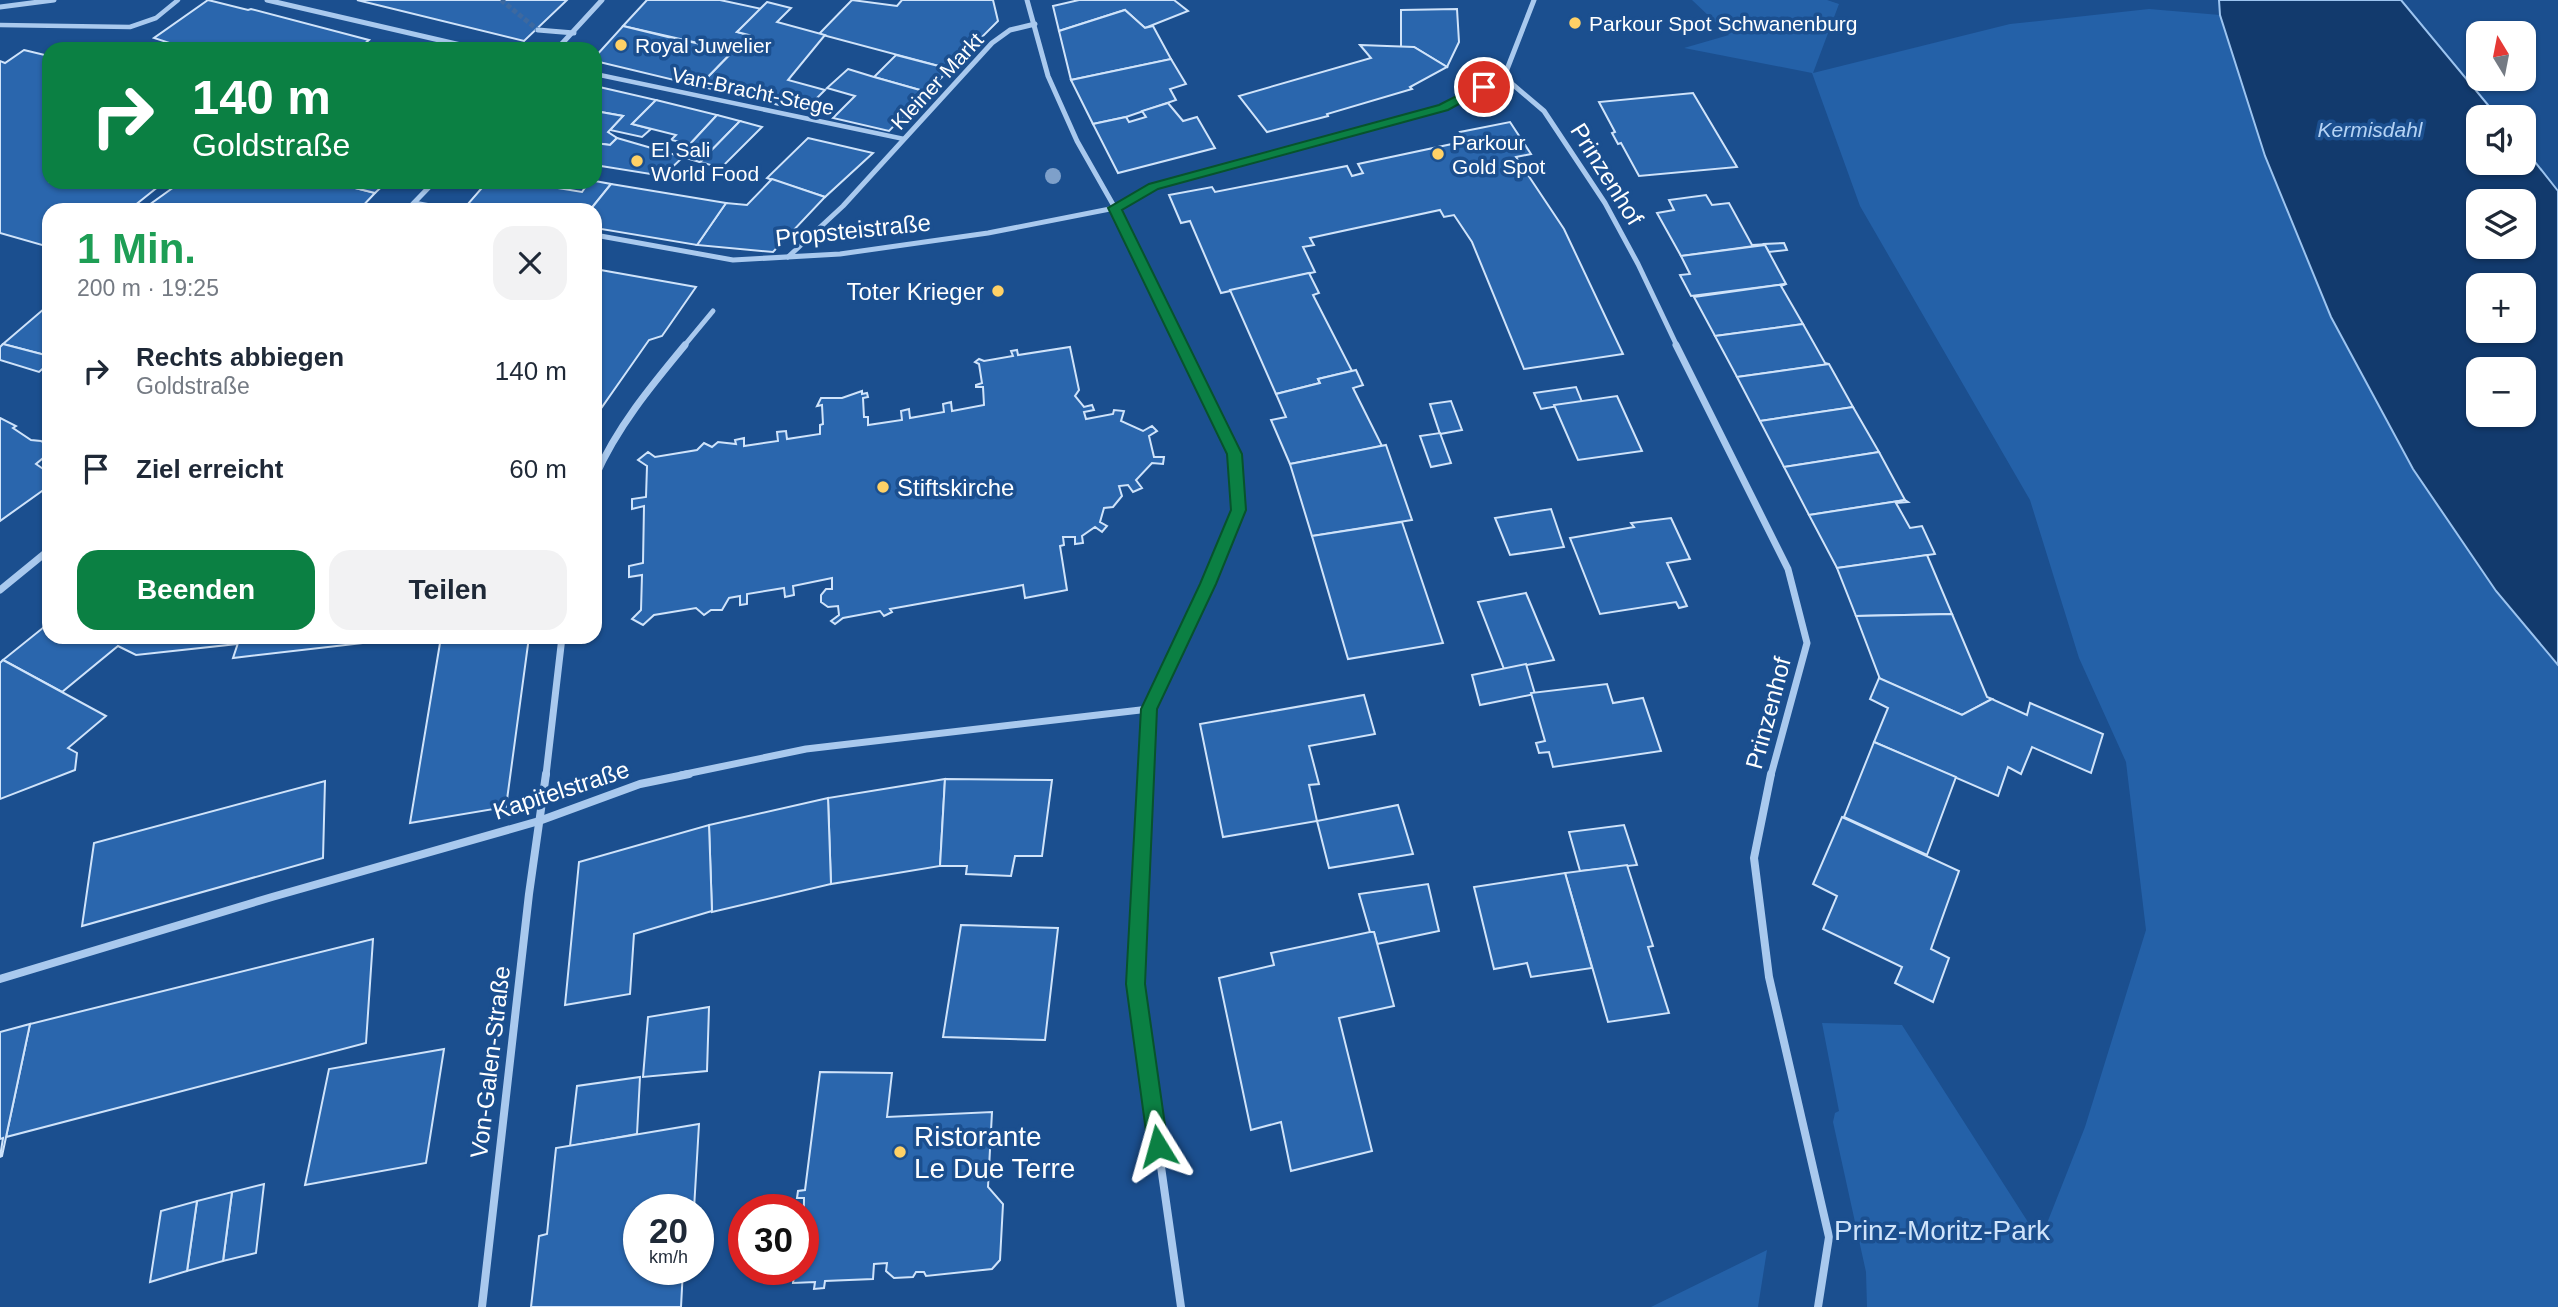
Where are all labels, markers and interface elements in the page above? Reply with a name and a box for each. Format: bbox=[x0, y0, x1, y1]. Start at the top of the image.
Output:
place label: Parkour Spot Schwanenburg bbox=[1589, 12, 1858, 35]
marker: Parkour Spot Schwanenburg bbox=[1567, 15, 1583, 31]
north arrow bbox=[2466, 21, 2536, 91]
map controls bbox=[2466, 21, 2536, 427]
street label: Kleiner Markt bbox=[886, 28, 988, 134]
place label: Royal Juwelier bbox=[635, 34, 772, 57]
marker: Royal Juwelier bbox=[613, 37, 629, 53]
pin bbox=[1454, 57, 1514, 117]
street label: Van-Bracht-Stege bbox=[670, 63, 836, 119]
icon: arrive bbox=[1465, 68, 1503, 106]
icon: right bbox=[77, 70, 168, 161]
text: 140 m bbox=[192, 70, 331, 124]
button: sound bbox=[2466, 105, 2536, 175]
street label: Prinzenhof bbox=[1565, 118, 1649, 230]
water label: Kermisdahl bbox=[2317, 118, 2424, 141]
text: Goldstraße bbox=[192, 127, 350, 163]
place label: Parkour Gold Spot bbox=[1452, 131, 1546, 178]
place label: El Sali World Food bbox=[651, 138, 759, 185]
marker: Parkour Gold Spot bbox=[1430, 146, 1446, 162]
marker: El Sali World Food bbox=[629, 153, 645, 169]
button: layers bbox=[2466, 189, 2536, 259]
street label: Propsteistraße bbox=[774, 208, 932, 252]
text: 1 Min. bbox=[77, 225, 196, 272]
button: close bbox=[493, 226, 567, 300]
button: + bbox=[2466, 273, 2536, 343]
text: 200 m · 19:25 bbox=[77, 275, 219, 301]
place label: Toter Krieger bbox=[847, 278, 984, 305]
marker: Toter Krieger bbox=[990, 283, 1006, 299]
text: Rechts abbiegen bbox=[136, 342, 344, 372]
icon: right bbox=[77, 352, 115, 390]
text: 140 m bbox=[495, 356, 567, 386]
button: − bbox=[2466, 357, 2536, 427]
text: Goldstraße bbox=[136, 373, 250, 399]
icon: arrive bbox=[77, 450, 115, 488]
text: Ziel erreicht bbox=[136, 454, 283, 484]
text: 60 m bbox=[509, 454, 567, 484]
place label: Stiftskirche bbox=[897, 474, 1014, 501]
marker: Stiftskirche bbox=[875, 479, 891, 495]
button: Beenden bbox=[77, 550, 315, 630]
button: Teilen bbox=[329, 550, 567, 630]
street label: Prinzenhof bbox=[1740, 654, 1796, 772]
street label: Kapitelstraße bbox=[490, 755, 632, 825]
street label: Von-Galen-Straße bbox=[465, 964, 515, 1160]
position arrow bbox=[1121, 1109, 1195, 1183]
place label: Ristorante Le Due Terre bbox=[914, 1121, 1075, 1184]
marker: Ristorante Le Due Terre bbox=[892, 1144, 908, 1160]
speed limit sign: 30 bbox=[728, 1194, 819, 1285]
text: 20 bbox=[649, 1211, 688, 1250]
park label: Prinz-Moritz-Park bbox=[1834, 1215, 2051, 1246]
text: km/h bbox=[649, 1247, 688, 1267]

